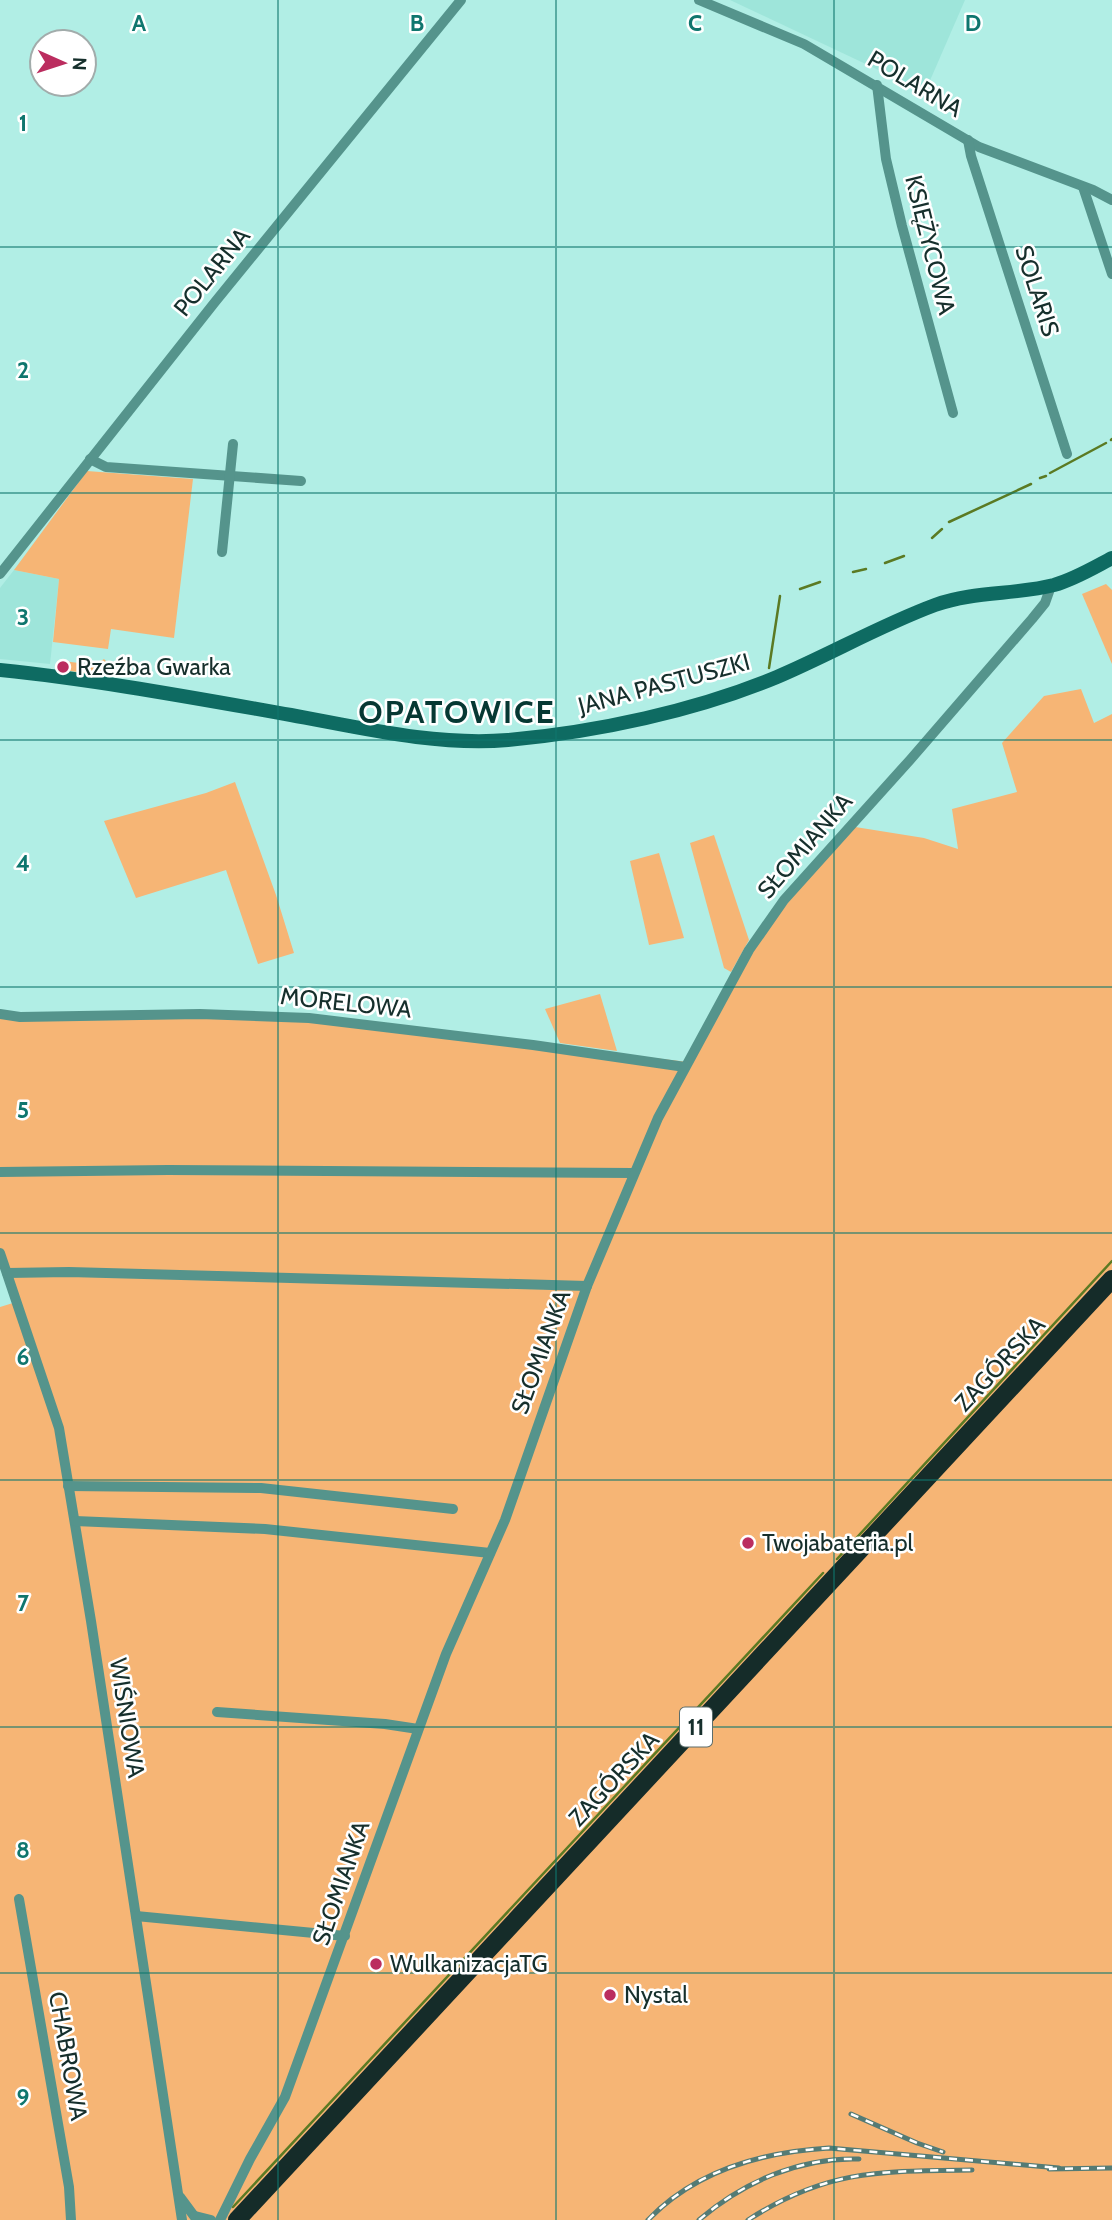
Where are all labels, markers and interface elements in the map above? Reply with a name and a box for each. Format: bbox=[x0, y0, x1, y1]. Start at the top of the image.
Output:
text: A bbox=[132, 9, 147, 37]
text: B bbox=[410, 9, 424, 37]
text: C bbox=[688, 9, 702, 37]
text: D bbox=[965, 9, 981, 37]
north arrow bbox=[28, 28, 98, 98]
street label: POLARNA bbox=[863, 44, 968, 123]
text: N bbox=[68, 57, 91, 71]
text: 1 bbox=[19, 109, 27, 137]
street label: KSIĘŻYCOWA bbox=[899, 172, 962, 318]
street label: POLARNA bbox=[167, 222, 256, 322]
street label: SOLARIS bbox=[1009, 242, 1066, 340]
text: 2 bbox=[17, 356, 29, 384]
text: 3 bbox=[17, 603, 29, 631]
street label: JANA PASTUSZKI bbox=[574, 647, 753, 721]
place label: Rzeźba Gwarka bbox=[77, 652, 231, 681]
marker: Rzeźba Gwarka bbox=[55, 659, 71, 675]
district label: OPATOWICE bbox=[358, 692, 556, 731]
street label: SŁOMIANKA bbox=[751, 787, 858, 904]
text: 4 bbox=[16, 849, 30, 877]
street label: MORELOWA bbox=[279, 981, 413, 1024]
text: 5 bbox=[17, 1096, 29, 1124]
street label: SŁOMIANKA bbox=[505, 1286, 576, 1418]
street label: ZAGÓRSKA bbox=[948, 1310, 1051, 1417]
text: 6 bbox=[17, 1343, 29, 1371]
place label: Twojabateria.pl bbox=[762, 1528, 914, 1557]
marker: Twojabateria.pl bbox=[740, 1535, 756, 1551]
text: 7 bbox=[17, 1589, 29, 1617]
street label: WIŚNIOWA bbox=[104, 1656, 151, 1780]
road number: 11 bbox=[680, 1708, 712, 1746]
street label: ZAGÓRSKA bbox=[562, 1725, 665, 1832]
street label: SŁOMIANKA bbox=[306, 1816, 375, 1949]
text: 8 bbox=[16, 1836, 30, 1864]
place label: WulkanizacjaTG bbox=[390, 1949, 548, 1978]
marker: WulkanizacjaTG bbox=[368, 1956, 384, 1972]
place label: Nystal bbox=[624, 1980, 688, 2009]
marker: Nystal bbox=[602, 1987, 618, 2003]
street label: CHABROWA bbox=[43, 1989, 94, 2123]
text: 9 bbox=[17, 2083, 29, 2111]

